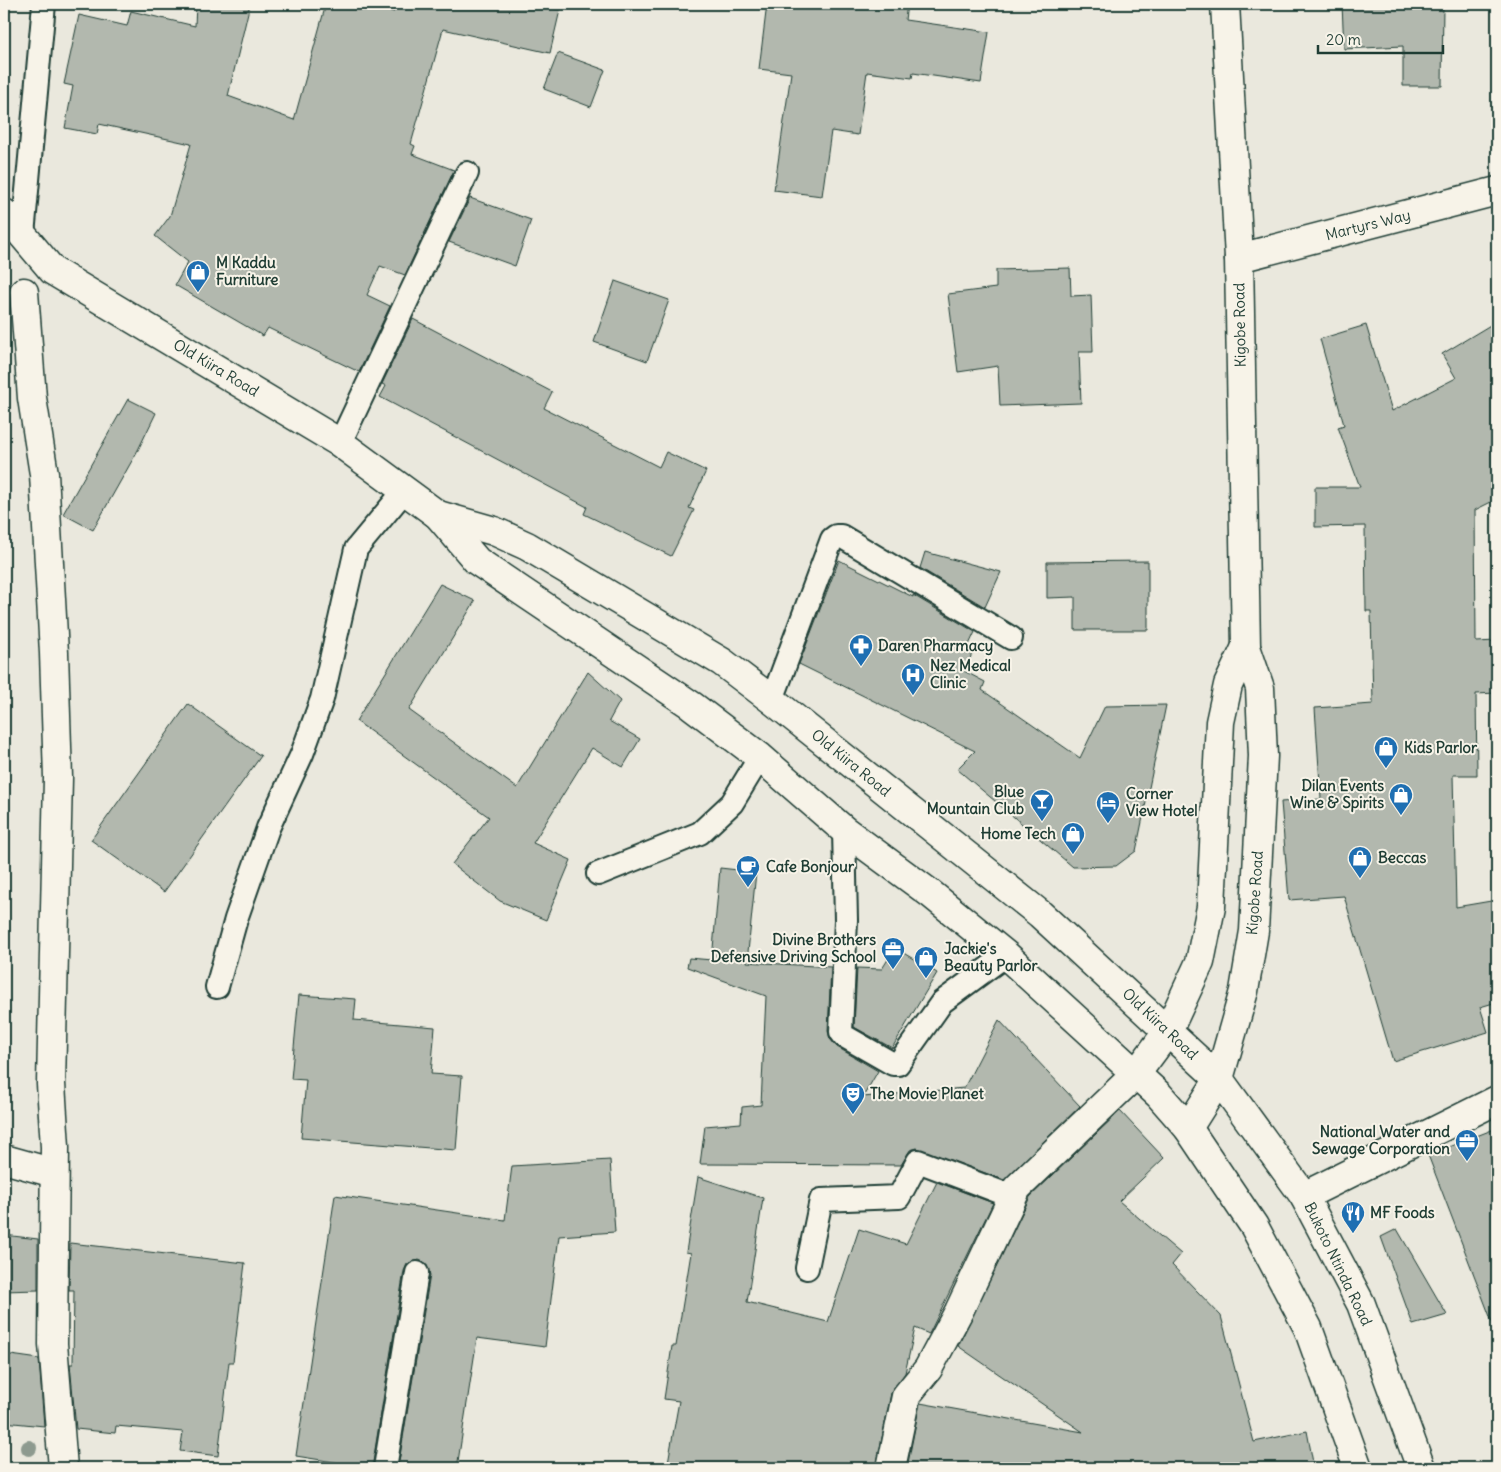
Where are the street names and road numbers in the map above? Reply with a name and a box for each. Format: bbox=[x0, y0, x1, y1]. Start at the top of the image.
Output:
street label: Martyrs Way bbox=[1323, 205, 1412, 244]
street label: Kigobe Road bbox=[1229, 282, 1250, 367]
street label: Old Kiira Road bbox=[170, 335, 263, 401]
street label: Old Kiira Road bbox=[808, 725, 895, 801]
street label: Kigobe Road bbox=[1242, 850, 1267, 936]
street label: Old Kiira Road bbox=[1119, 984, 1202, 1064]
street label: Bukoto Ntinda Road bbox=[1300, 1199, 1377, 1329]

